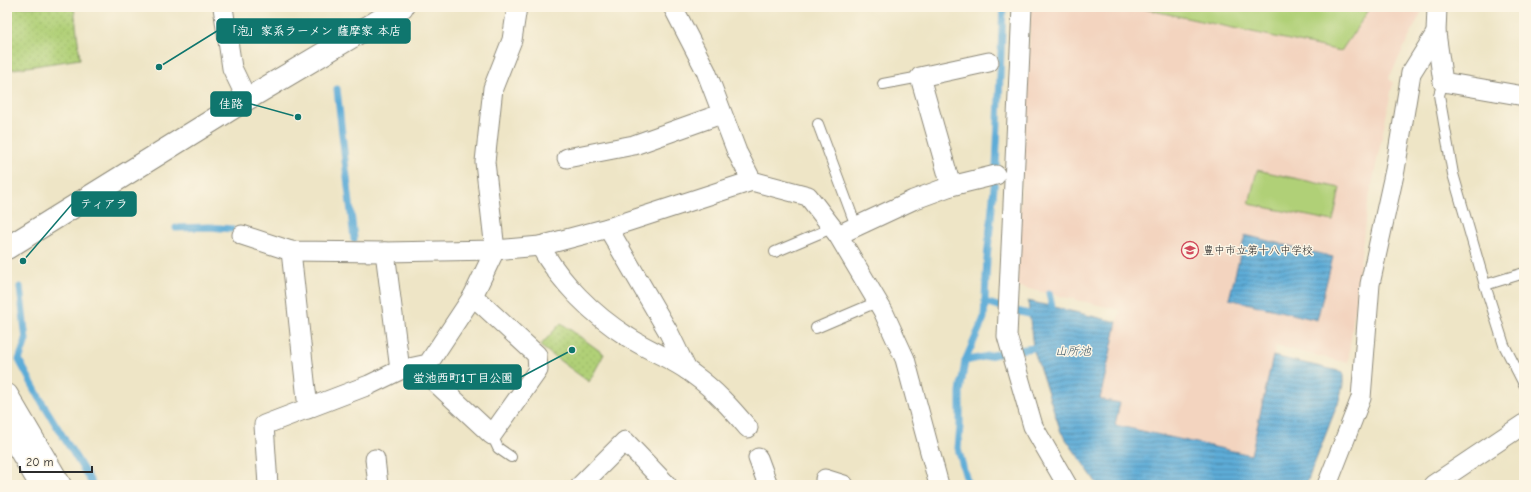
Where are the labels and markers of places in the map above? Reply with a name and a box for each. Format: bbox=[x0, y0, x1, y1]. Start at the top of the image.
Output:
callout: 「泡」家系ラーメン 薩摩家 本店 bbox=[217, 19, 410, 43]
callout: 佳路 bbox=[211, 92, 251, 116]
callout: ティアラ bbox=[72, 192, 136, 216]
school or university icon: 豊中市立第十八中学校 bbox=[1180, 240, 1200, 260]
place label: 豊中市立第十八中学校 bbox=[1203, 244, 1313, 257]
callout: 蛍池西町1丁目公園 bbox=[404, 365, 521, 389]

